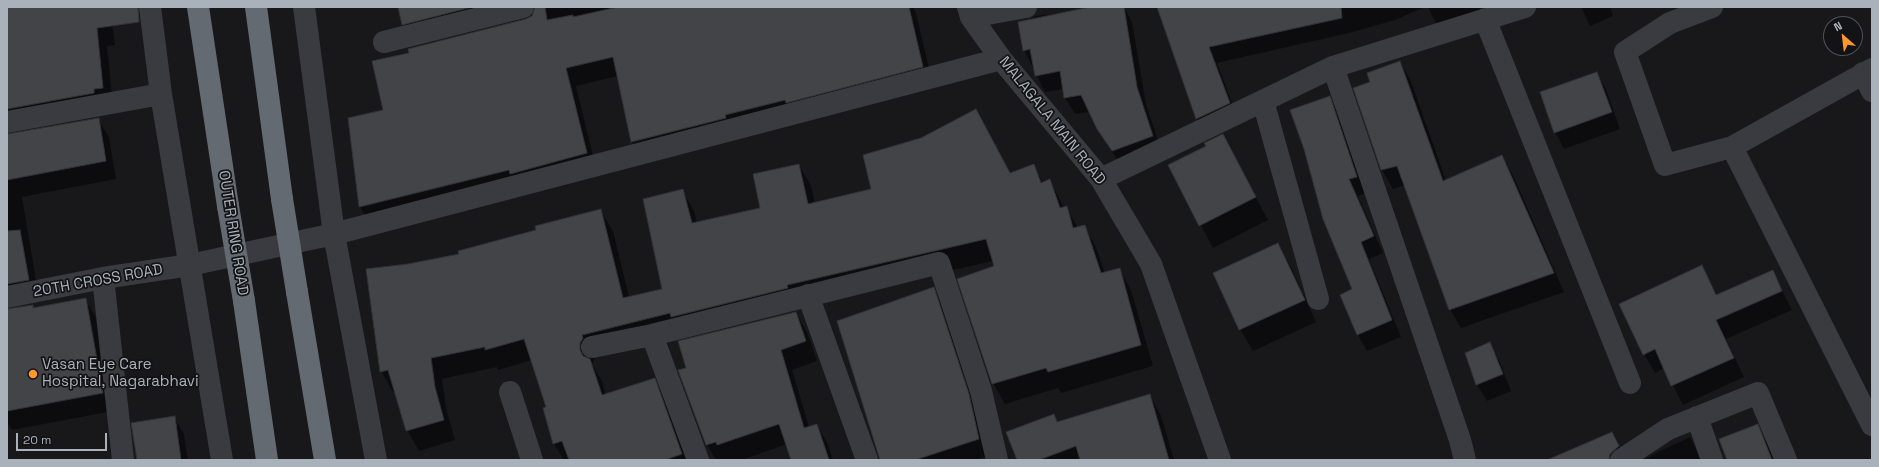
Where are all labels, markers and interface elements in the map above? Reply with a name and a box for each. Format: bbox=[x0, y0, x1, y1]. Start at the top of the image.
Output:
north arrow bbox=[1823, 16, 1863, 56]
text: N bbox=[1831, 18, 1844, 34]
street label: MALAGALA MAIN ROAD bbox=[995, 53, 1109, 189]
street label: OUTER RING ROAD bbox=[214, 169, 252, 297]
street label: 20TH CROSS ROAD bbox=[32, 261, 164, 301]
place label: Vasan Eye Care Hospital, Nagarabhavi bbox=[42, 356, 199, 391]
marker: Vasan Eye Care Hospital, Nagarabhavi bbox=[27, 368, 39, 380]
scale bar bbox=[18, 425, 109, 451]
text: 20 m bbox=[23, 432, 51, 448]

